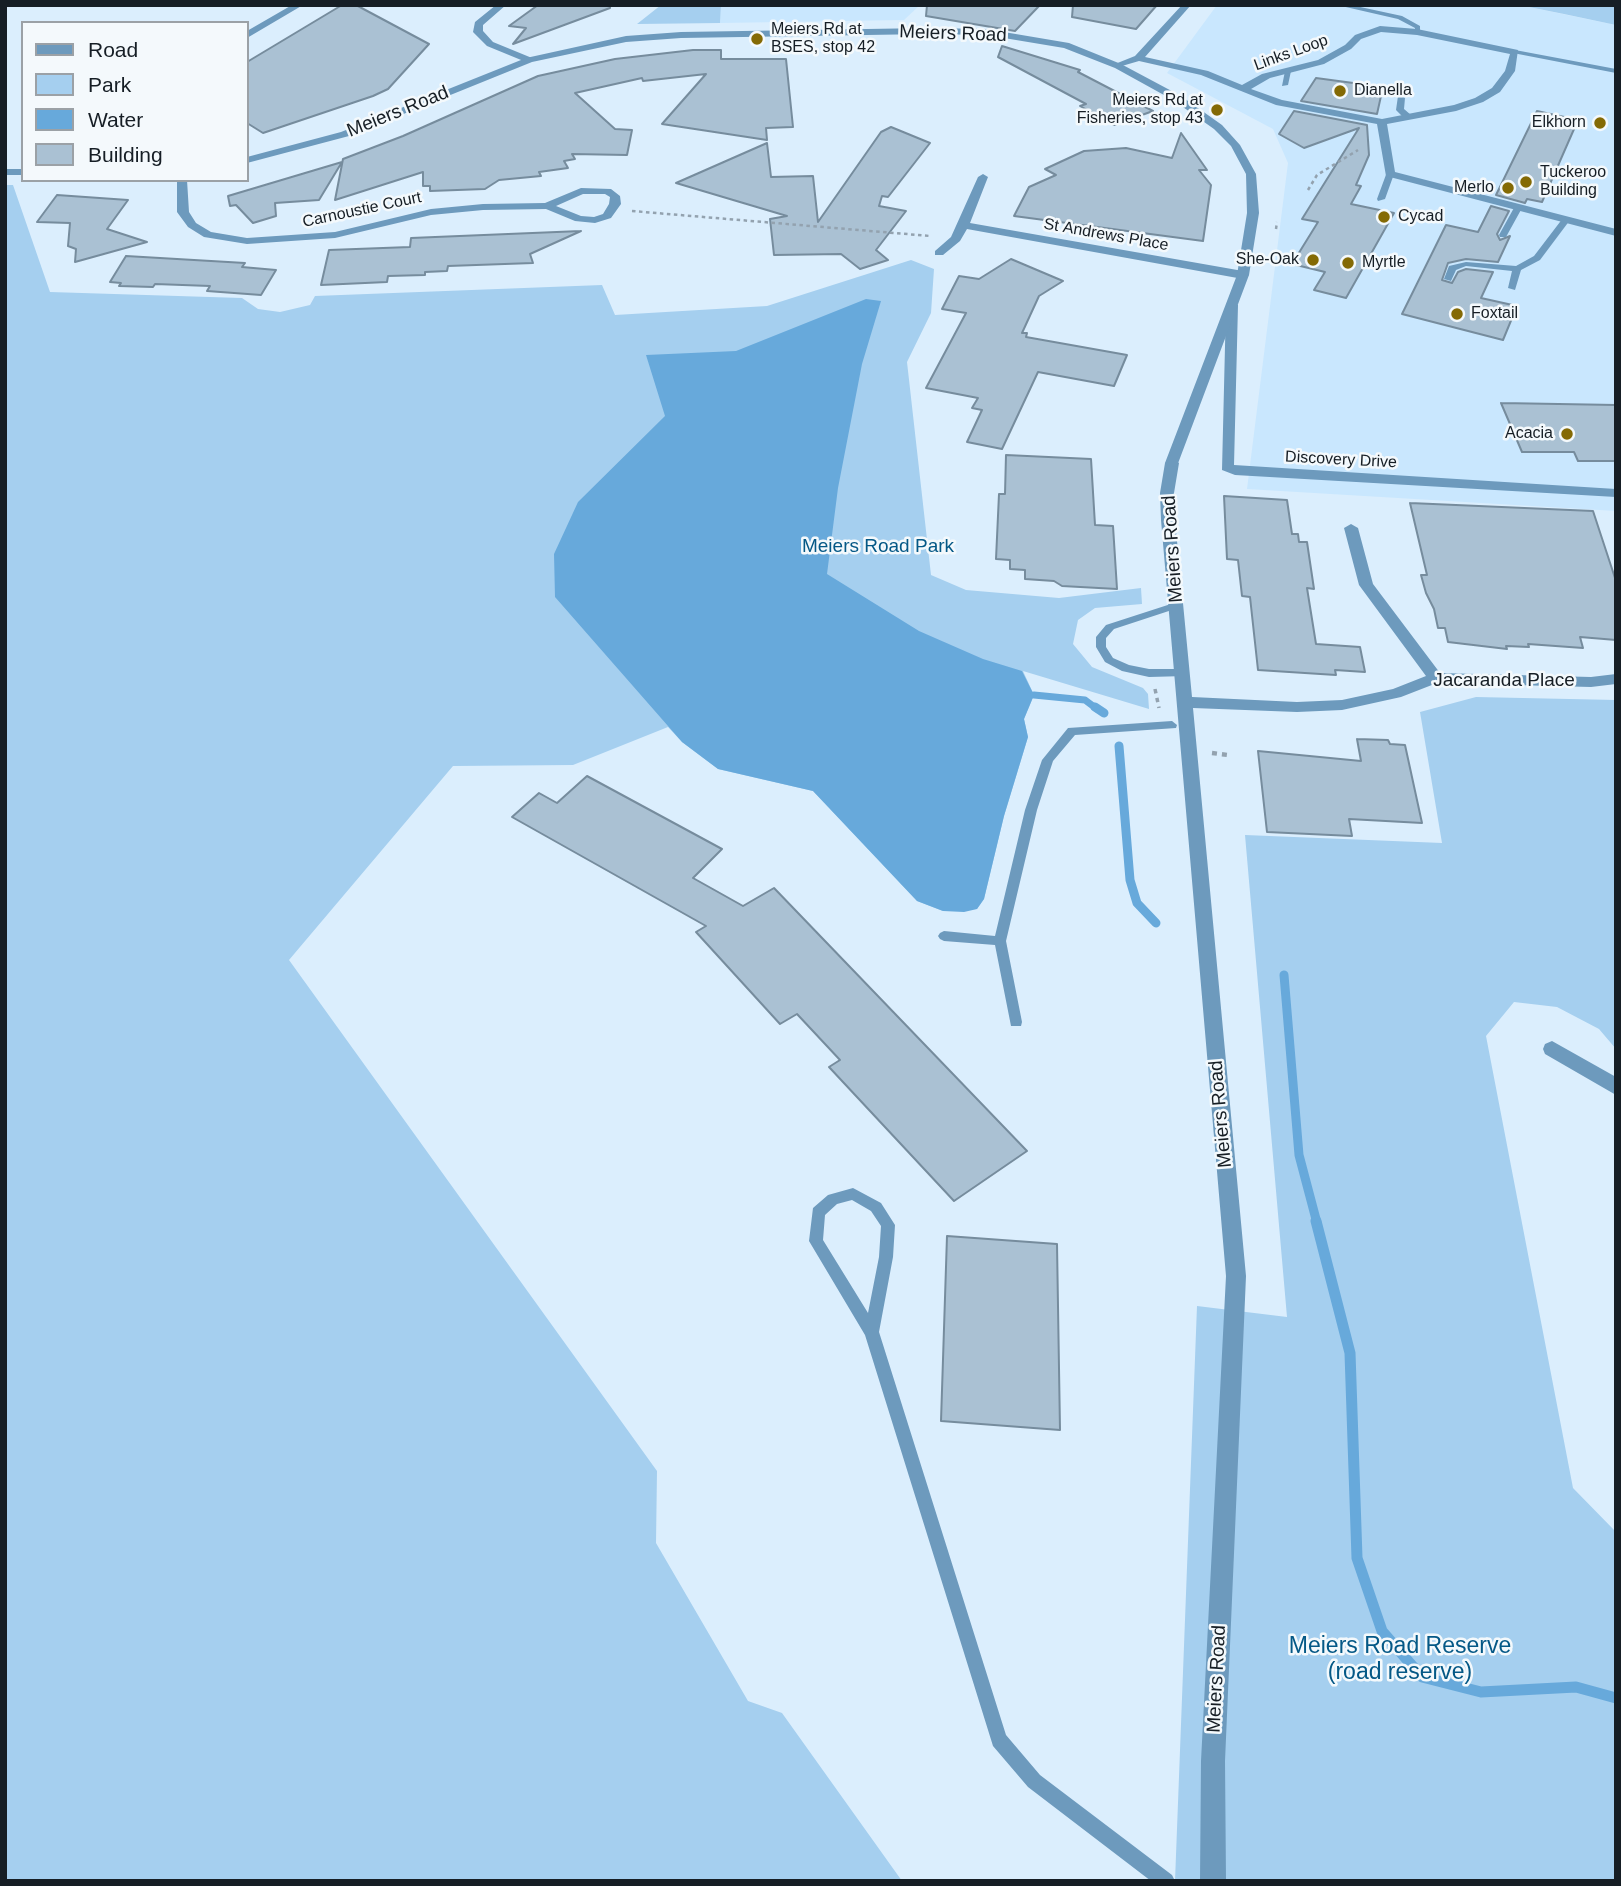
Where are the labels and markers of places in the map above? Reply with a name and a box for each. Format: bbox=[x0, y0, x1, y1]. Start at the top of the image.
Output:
place label: Meiers Rd at BSES, stop 42 bbox=[771, 20, 875, 58]
marker: Meiers Rd at BSES, stop 42 bbox=[749, 31, 765, 47]
place label: Dianella bbox=[1354, 81, 1412, 101]
marker: Dianella bbox=[1332, 83, 1348, 99]
place label: Meiers Rd at Fisheries, stop 43 bbox=[1077, 91, 1203, 129]
marker: Meiers Rd at Fisheries, stop 43 bbox=[1209, 102, 1225, 118]
place label: Elkhorn bbox=[1532, 113, 1586, 133]
marker: Elkhorn bbox=[1592, 115, 1608, 131]
place label: Tuckeroo Building bbox=[1540, 163, 1606, 201]
marker: Tuckeroo Building bbox=[1518, 174, 1534, 190]
place label: Merlo bbox=[1454, 178, 1494, 198]
marker: Merlo bbox=[1500, 180, 1516, 196]
place label: Cycad bbox=[1398, 207, 1443, 227]
marker: Cycad bbox=[1376, 209, 1392, 225]
place label: She-Oak bbox=[1236, 250, 1299, 270]
marker: She-Oak bbox=[1305, 252, 1321, 268]
place label: Myrtle bbox=[1362, 253, 1406, 273]
marker: Myrtle bbox=[1340, 255, 1356, 271]
place label: Foxtail bbox=[1471, 304, 1518, 324]
marker: Foxtail bbox=[1449, 306, 1465, 322]
place label: Acacia bbox=[1505, 424, 1553, 444]
marker: Acacia bbox=[1559, 426, 1575, 442]

